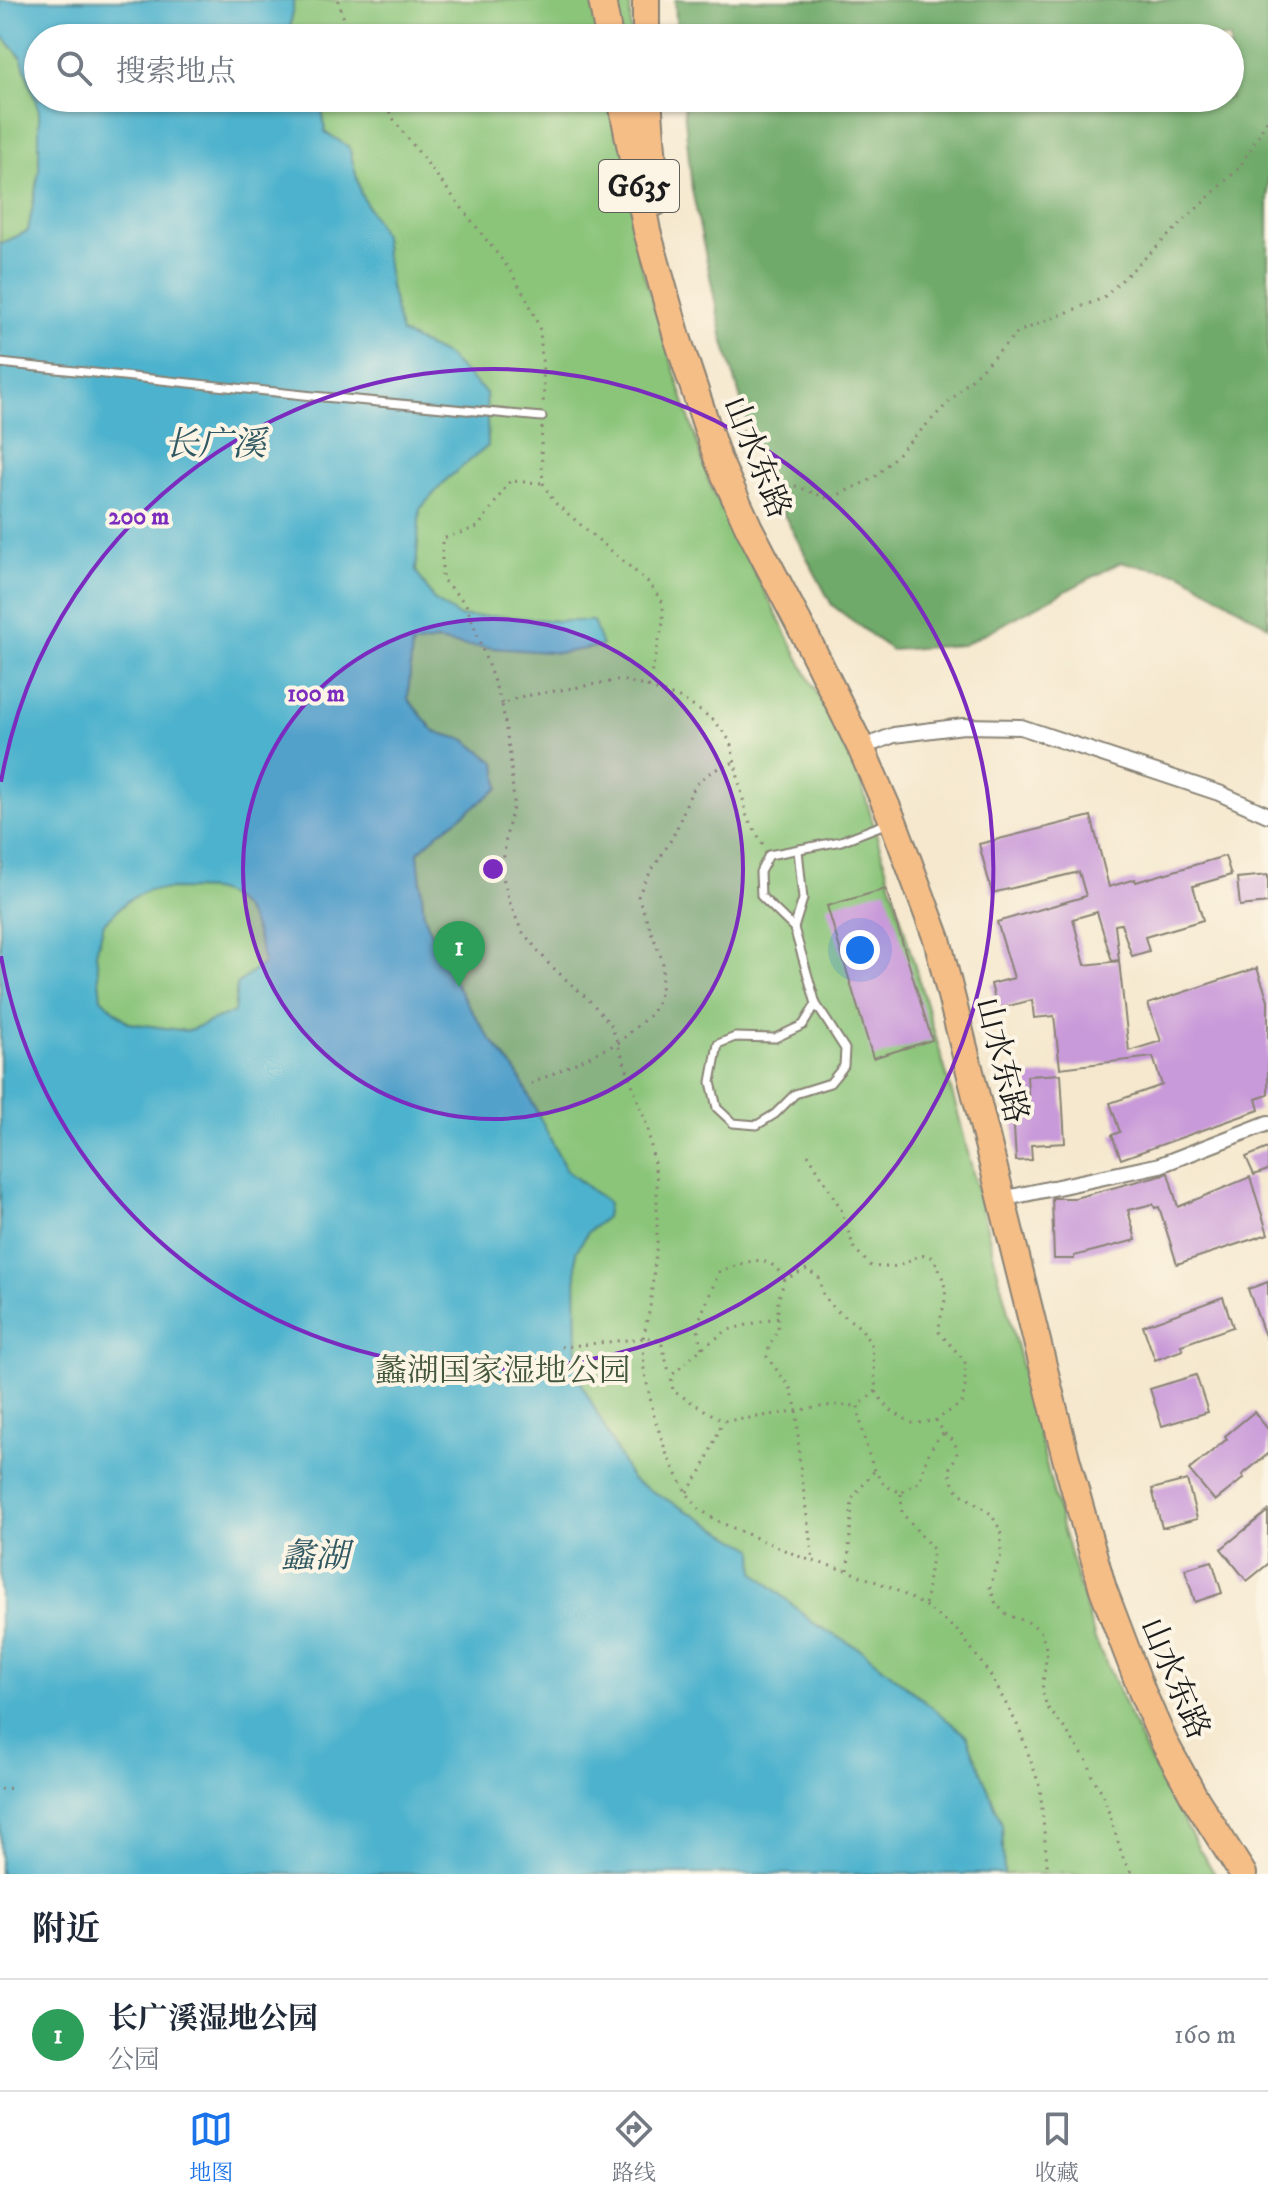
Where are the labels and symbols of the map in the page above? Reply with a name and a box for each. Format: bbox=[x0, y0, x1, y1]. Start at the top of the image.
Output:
road number: G635 bbox=[599, 160, 679, 212]
street label: 山水东路 bbox=[714, 391, 799, 525]
water label: 长广溪 bbox=[164, 424, 269, 466]
text: 200 m bbox=[109, 502, 169, 532]
text: 100 m bbox=[287, 679, 345, 709]
centre of rings bbox=[479, 855, 507, 883]
pin: 1 bbox=[433, 921, 485, 987]
your location bbox=[840, 930, 880, 970]
street label: 山水东路 bbox=[966, 994, 1036, 1127]
park label: 蠡湖国家湿地公园 bbox=[375, 1352, 631, 1392]
water label: 蠡湖 bbox=[281, 1536, 355, 1578]
street label: 山水东路 bbox=[1131, 1612, 1218, 1746]

